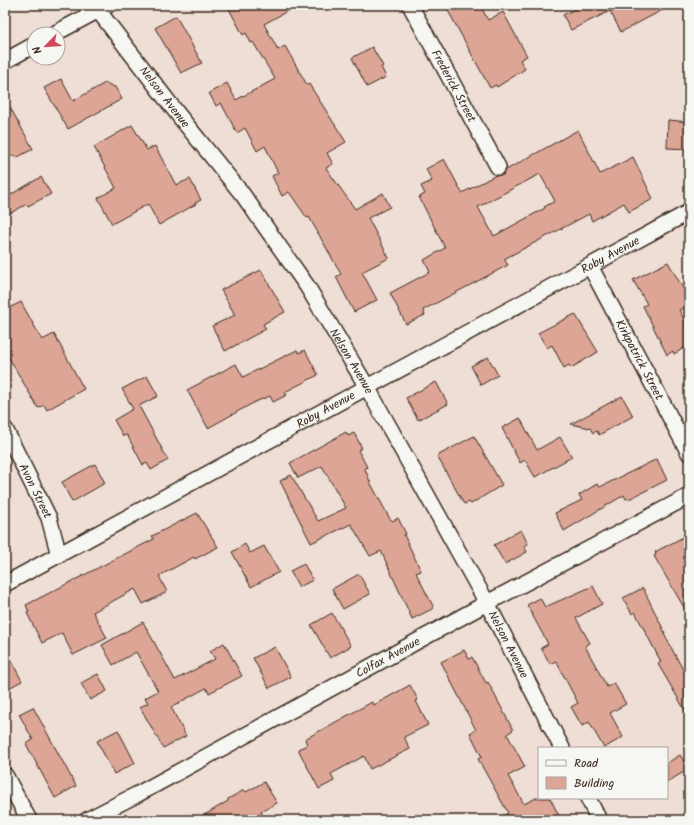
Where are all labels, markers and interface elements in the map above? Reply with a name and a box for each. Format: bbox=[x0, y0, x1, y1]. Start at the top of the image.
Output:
north arrow bbox=[26, 26, 66, 66]
text: N bbox=[28, 43, 47, 57]
street label: Frederick Street bbox=[426, 46, 482, 126]
street label: Nelson Avenue bbox=[135, 62, 195, 132]
street label: Roby Avenue bbox=[577, 231, 644, 279]
street label: Kirkpatrick Street bbox=[610, 316, 669, 404]
street label: Nelson Avenue bbox=[325, 325, 379, 398]
street label: Roby Avenue bbox=[293, 386, 359, 433]
street label: Avon Street bbox=[14, 460, 57, 522]
street label: Nelson Avenue bbox=[483, 607, 534, 682]
street label: Colfax Avenue bbox=[352, 632, 424, 683]
legend bbox=[538, 747, 668, 799]
text: Road bbox=[574, 754, 599, 773]
text: Building bbox=[574, 774, 614, 793]

